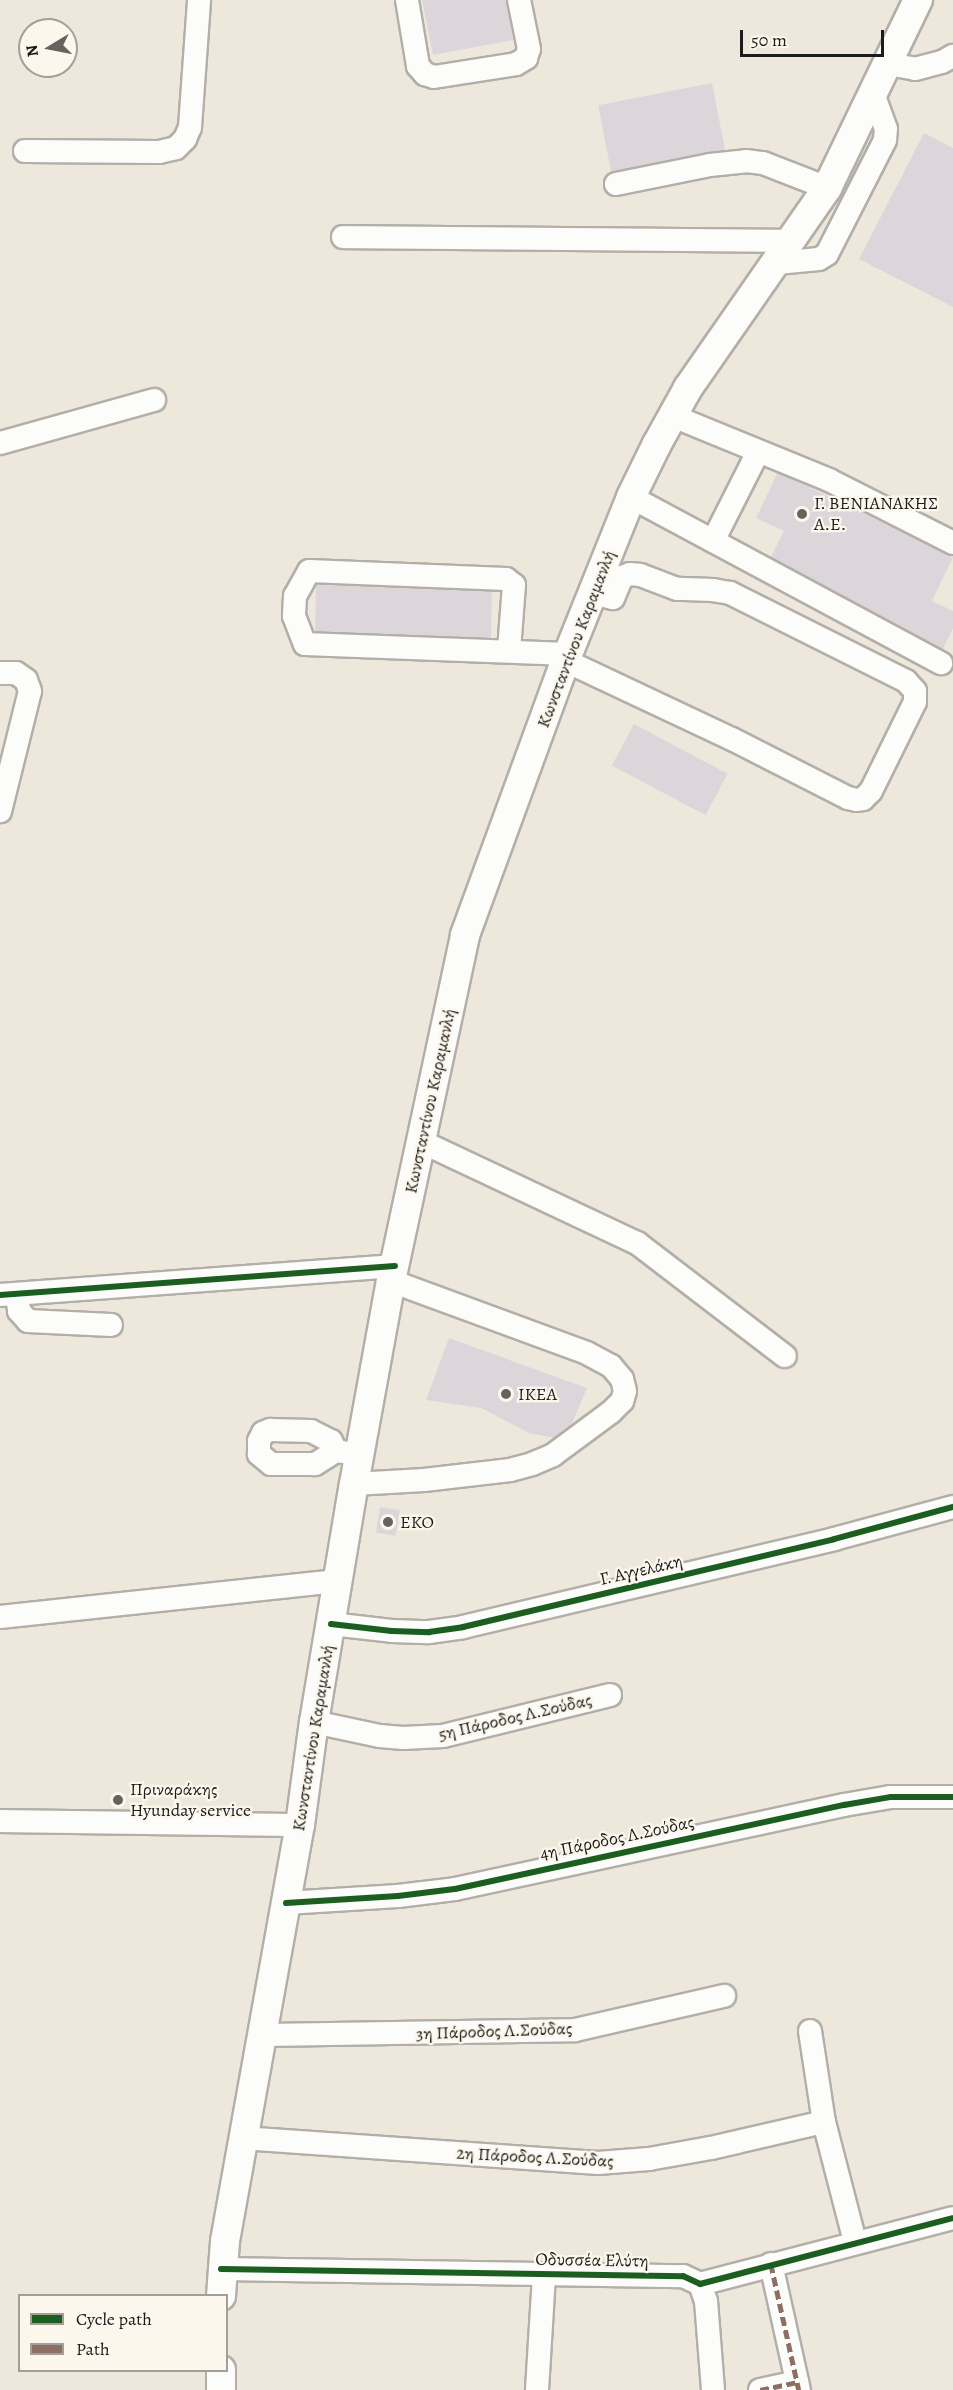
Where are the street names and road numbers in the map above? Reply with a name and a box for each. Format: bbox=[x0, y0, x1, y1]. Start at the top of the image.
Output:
street label: Κωνσταντίνου Καραμανλή bbox=[532, 547, 620, 731]
street label: Κωνσταντίνου Καραμανλή bbox=[400, 1007, 460, 1195]
street label: Γ. Αγγελάκη bbox=[597, 1550, 685, 1590]
street label: Κωνσταντίνου Καραμανλή bbox=[288, 1643, 338, 1833]
street label: 5η Πάροδος Λ.Σούδας bbox=[436, 1689, 594, 1745]
street label: 4η Πάροδος Λ.Σούδας bbox=[538, 1811, 696, 1865]
street label: 3η Πάροδος Λ.Σούδας bbox=[415, 2017, 573, 2045]
street label: 2η Πάροδος Λ.Σούδας bbox=[456, 2142, 614, 2172]
street label: Οδυσσέα Ελύτη bbox=[535, 2248, 649, 2272]

